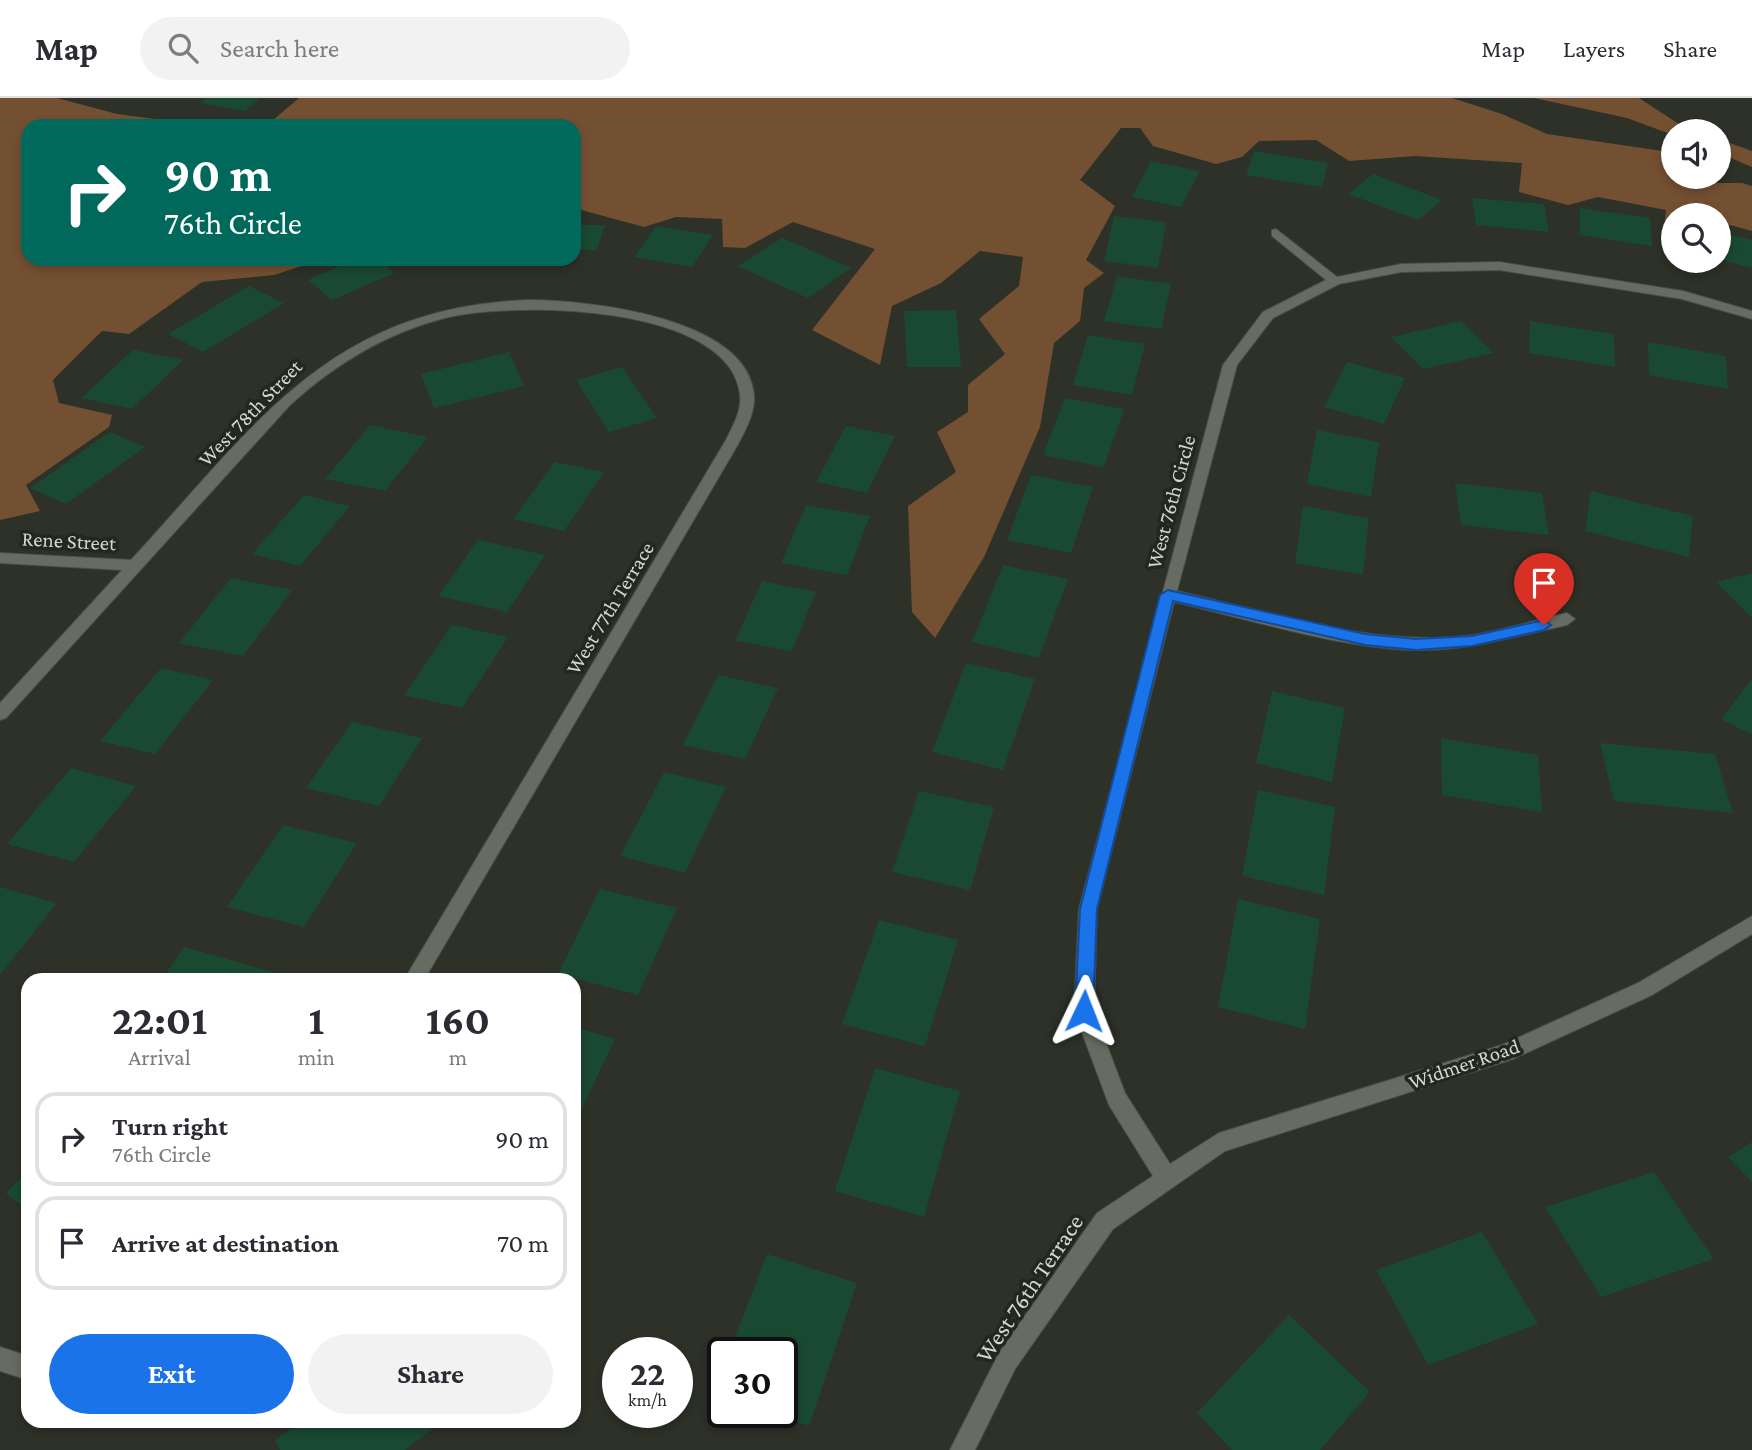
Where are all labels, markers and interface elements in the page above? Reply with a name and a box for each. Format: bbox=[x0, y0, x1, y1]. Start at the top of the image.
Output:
search box bbox=[140, 17, 630, 80]
icon: search bbox=[164, 29, 202, 67]
text: Map bbox=[35, 30, 98, 67]
text: Search here bbox=[220, 34, 339, 63]
text: Map bbox=[1481, 35, 1525, 62]
text: Layers bbox=[1563, 35, 1625, 62]
text: Share bbox=[1663, 35, 1717, 62]
map controls bbox=[1661, 119, 1731, 273]
button: sound bbox=[1661, 119, 1731, 189]
icon: right bbox=[49, 147, 140, 238]
text: 90 m bbox=[164, 147, 271, 202]
button: search bbox=[1661, 203, 1731, 273]
text: 76th Circle bbox=[164, 205, 302, 241]
street label: West 78th Street bbox=[193, 354, 308, 471]
street label: West 76th Circle bbox=[1142, 433, 1200, 571]
street label: Rene Street bbox=[21, 527, 118, 556]
street label: West 77th Terrace bbox=[561, 537, 659, 679]
pin bbox=[1514, 553, 1574, 625]
icon: arrive bbox=[1525, 564, 1563, 602]
position arrow bbox=[1047, 974, 1121, 1048]
text: 22:01 bbox=[112, 996, 207, 1043]
text: 1 bbox=[309, 996, 324, 1043]
text: 160 bbox=[426, 996, 490, 1043]
street label: Widmer Road bbox=[1405, 1034, 1523, 1094]
text: Arrival bbox=[128, 1044, 191, 1070]
text: min bbox=[298, 1044, 335, 1070]
text: m bbox=[449, 1044, 467, 1070]
text: Turn right bbox=[112, 1112, 228, 1141]
icon: right bbox=[53, 1120, 91, 1158]
text: 90 m bbox=[495, 1125, 549, 1154]
text: 76th Circle bbox=[112, 1141, 211, 1167]
street label: West 76th Terrace bbox=[970, 1209, 1088, 1367]
icon: arrive bbox=[53, 1224, 91, 1262]
text: Arrive at destination bbox=[112, 1229, 339, 1258]
text: 70 m bbox=[497, 1229, 549, 1258]
button: Exit bbox=[49, 1334, 294, 1414]
button: Share bbox=[308, 1334, 553, 1414]
speed limit sign: 30 bbox=[707, 1337, 798, 1428]
text: 22 bbox=[630, 1354, 665, 1393]
text: km/h bbox=[628, 1390, 667, 1410]

